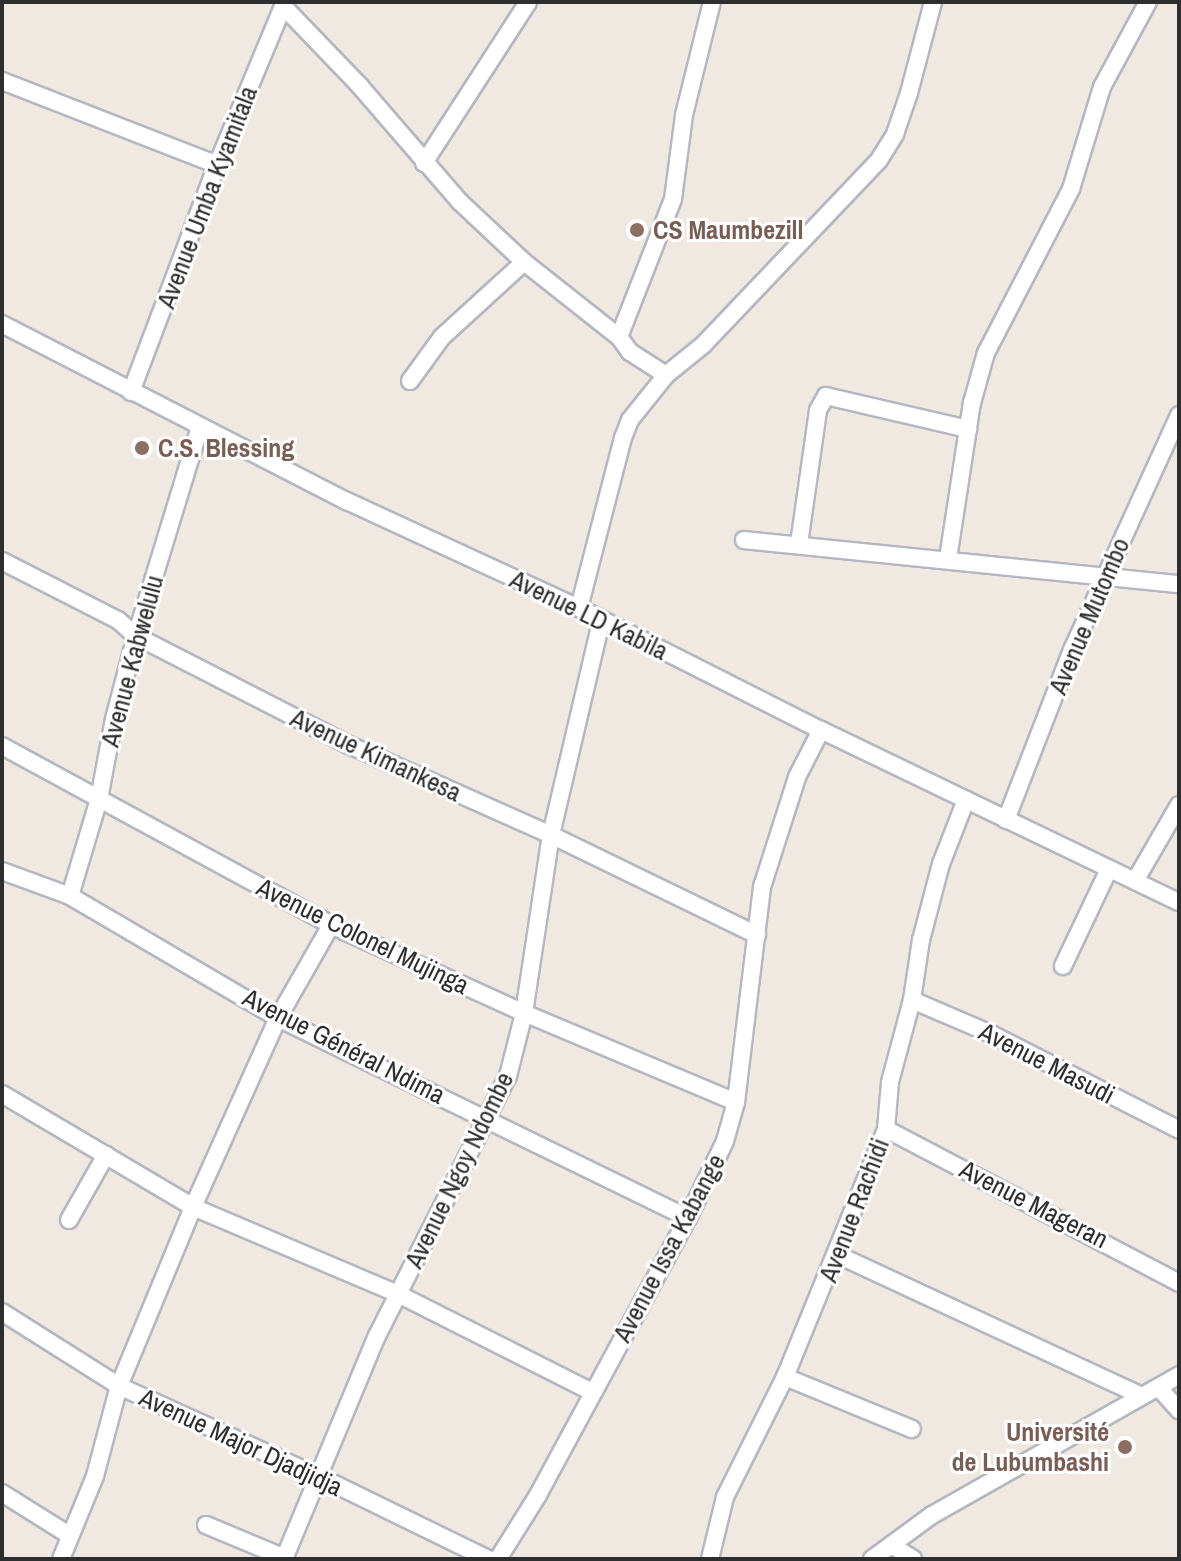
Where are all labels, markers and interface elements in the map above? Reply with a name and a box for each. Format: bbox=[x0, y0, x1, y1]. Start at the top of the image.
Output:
street label: Avenue Umba Kyamitala bbox=[150, 82, 264, 312]
place label: CS Maumbezill bbox=[653, 214, 803, 246]
marker: CS Maumbezill bbox=[628, 221, 646, 239]
place label: C.S. Blessing bbox=[158, 432, 294, 464]
marker: C.S. Blessing bbox=[133, 439, 151, 457]
street label: Avenue Mutombo bbox=[1042, 533, 1136, 699]
street label: Avenue LD Kabila bbox=[505, 563, 673, 667]
street label: Avenue Kabwelulu bbox=[94, 572, 170, 750]
street label: Avenue Kimankesa bbox=[286, 702, 466, 808]
street label: Avenue Colonel Mujinga bbox=[252, 871, 474, 1001]
street label: Avenue Général Ndima bbox=[238, 982, 450, 1110]
street label: Avenue Masudi bbox=[974, 1016, 1120, 1110]
street label: Avenue Ngoy Ndombe bbox=[398, 1067, 520, 1273]
street label: Avenue Rachidi bbox=[812, 1134, 896, 1286]
street label: Avenue Issa Kabange bbox=[606, 1149, 732, 1347]
street label: Avenue Mageran bbox=[955, 1153, 1113, 1255]
street label: Avenue Major Djadjidja bbox=[135, 1381, 347, 1503]
place label: Université de Lubumbashi bbox=[951, 1416, 1109, 1478]
marker: Université de Lubumbashi bbox=[1116, 1438, 1134, 1456]

